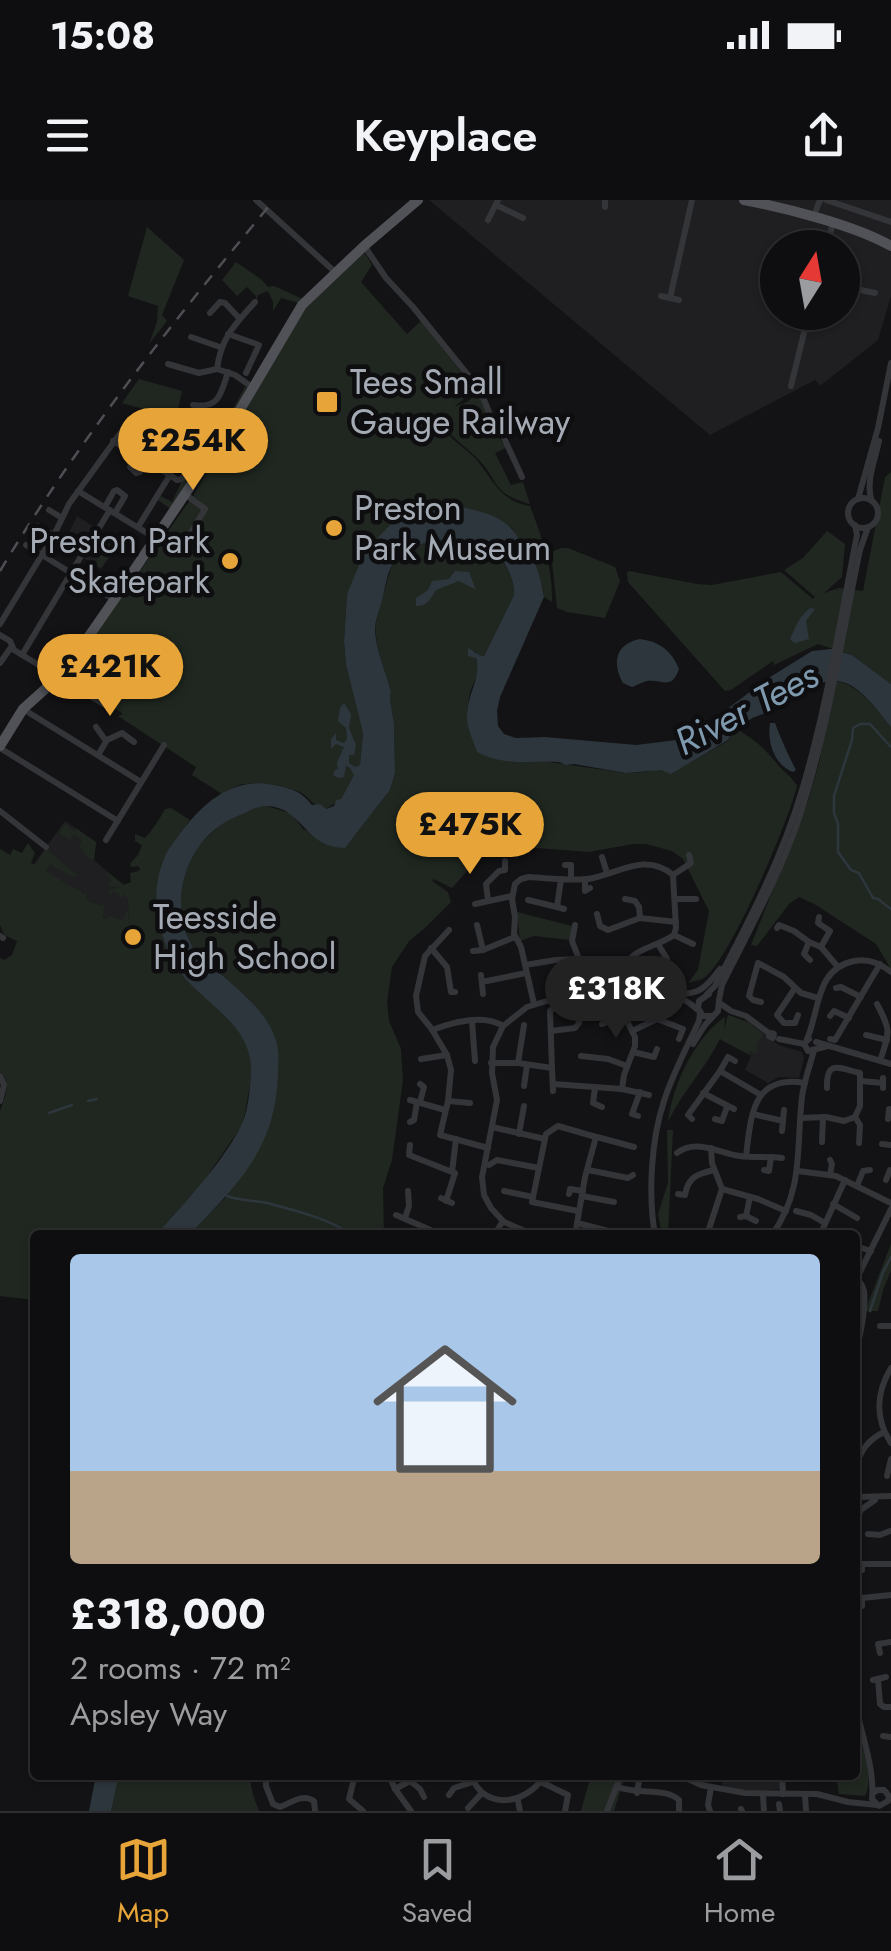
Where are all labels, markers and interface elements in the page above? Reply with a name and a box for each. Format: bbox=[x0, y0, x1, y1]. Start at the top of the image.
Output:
text: 15:08 bbox=[50, 8, 155, 63]
text: Keyplace bbox=[353, 103, 538, 168]
icon: menu bbox=[40, 108, 95, 163]
icon: share bbox=[796, 108, 851, 163]
north arrow bbox=[760, 230, 860, 330]
map controls bbox=[760, 230, 860, 330]
place label: Tees Small Gauge Railway bbox=[350, 357, 571, 447]
marker: Tees Small Gauge Railway bbox=[314, 389, 340, 415]
pin: £254K bbox=[123, 408, 263, 493]
text: £254K bbox=[140, 417, 246, 463]
place label: Preston Park Museum bbox=[354, 483, 551, 573]
place label: Preston Park Skatepark bbox=[29, 516, 211, 606]
marker: Preston Park Museum bbox=[323, 517, 345, 539]
marker: Preston Park Skatepark bbox=[219, 550, 241, 572]
pin: £421K bbox=[40, 634, 180, 719]
text: £421K bbox=[59, 643, 161, 689]
water label: River Tees bbox=[665, 647, 828, 769]
pin: £475K bbox=[400, 792, 540, 877]
text: £475K bbox=[418, 801, 522, 847]
place label: Teesside High School bbox=[153, 892, 337, 982]
marker: Teesside High School bbox=[122, 926, 144, 948]
pin: £318K bbox=[546, 956, 686, 1041]
text: £318K bbox=[567, 965, 665, 1011]
icon: home bbox=[355, 1319, 535, 1499]
text: £318,000 bbox=[70, 1584, 266, 1645]
text: 2 rooms · 72 m² bbox=[70, 1645, 291, 1691]
text: Apsley Way bbox=[70, 1691, 227, 1737]
tab: Map bbox=[116, 1832, 171, 1933]
tab: Saved bbox=[402, 1832, 473, 1933]
tab: Home bbox=[704, 1832, 775, 1933]

